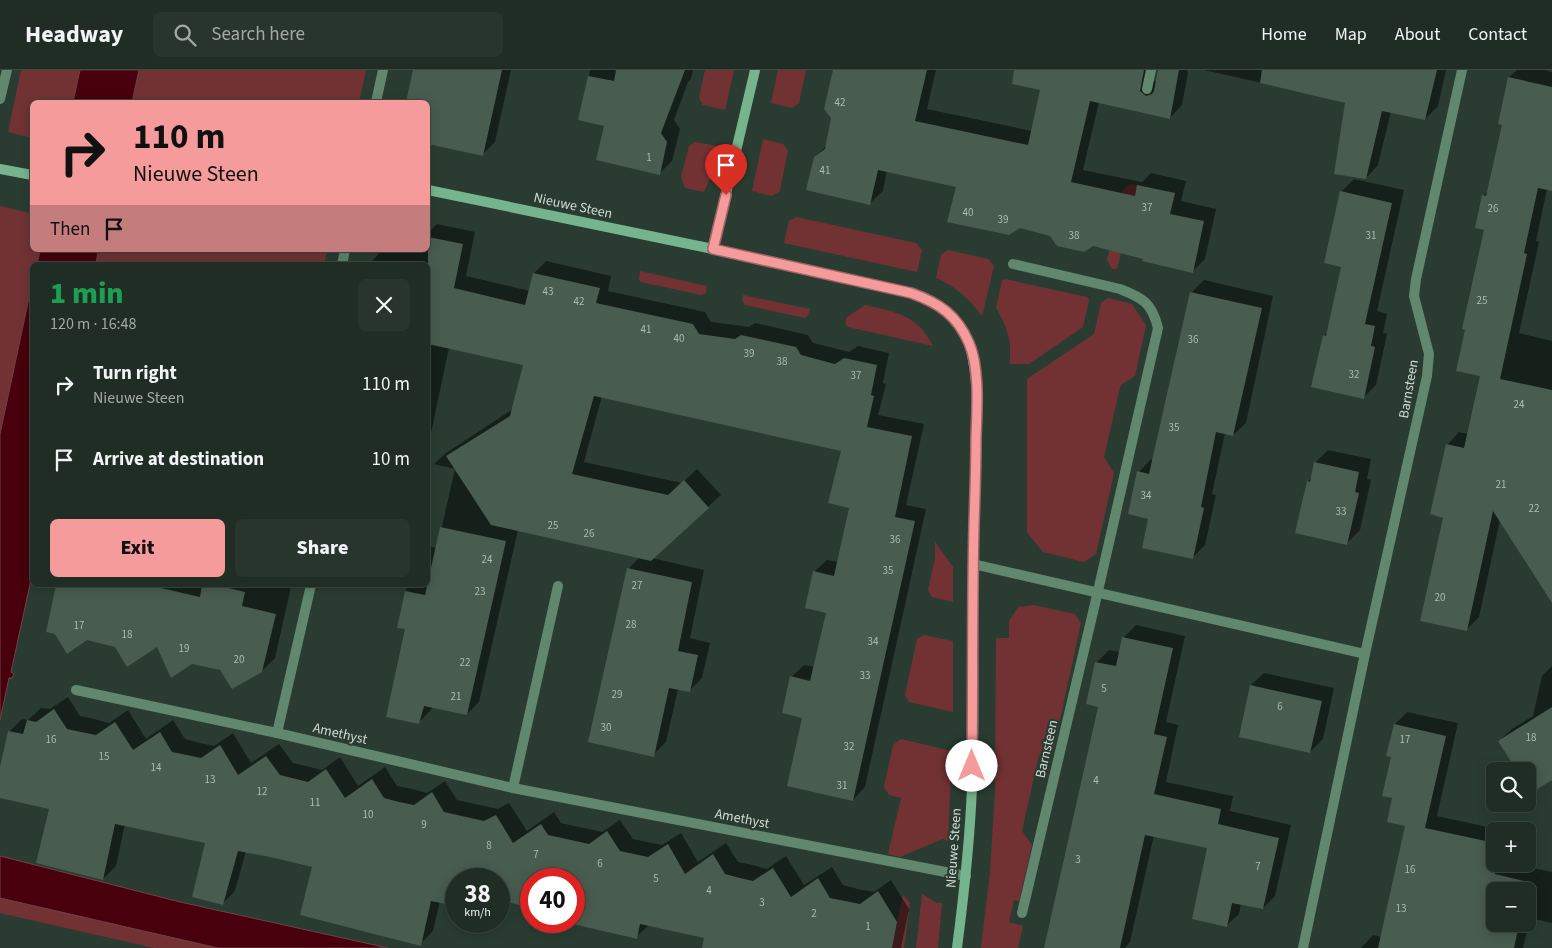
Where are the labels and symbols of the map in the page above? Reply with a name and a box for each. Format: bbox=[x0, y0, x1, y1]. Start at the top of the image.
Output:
house number: 42 bbox=[835, 95, 845, 110]
pin bbox=[705, 144, 747, 195]
house number: 1 bbox=[646, 150, 652, 165]
house number: 41 bbox=[820, 163, 830, 178]
street label: Nieuwe Steen bbox=[532, 188, 614, 224]
house number: 37 bbox=[1142, 200, 1152, 215]
house number: 26 bbox=[1488, 201, 1499, 216]
house number: 40 bbox=[963, 205, 973, 220]
house number: 39 bbox=[998, 212, 1008, 227]
house number: 38 bbox=[1069, 228, 1080, 243]
house number: 31 bbox=[1366, 228, 1376, 243]
house number: 43 bbox=[543, 284, 553, 299]
house number: 25 bbox=[1477, 293, 1487, 308]
house number: 42 bbox=[574, 294, 584, 309]
house number: 41 bbox=[641, 322, 651, 337]
house number: 40 bbox=[674, 331, 684, 346]
house number: 36 bbox=[1188, 332, 1199, 347]
house number: 39 bbox=[744, 346, 754, 361]
house number: 38 bbox=[777, 354, 788, 369]
street label: Barnsteen bbox=[1394, 358, 1424, 420]
house number: 32 bbox=[1349, 367, 1359, 382]
house number: 37 bbox=[851, 368, 861, 383]
house number: 24 bbox=[1514, 397, 1525, 412]
house number: 35 bbox=[1169, 420, 1179, 435]
house number: 21 bbox=[1496, 477, 1506, 492]
house number: 34 bbox=[1141, 488, 1152, 503]
house number: 22 bbox=[1529, 501, 1539, 516]
house number: 33 bbox=[1336, 504, 1346, 519]
house number: 25 bbox=[548, 518, 558, 533]
house number: 26 bbox=[584, 526, 595, 541]
house number: 36 bbox=[890, 532, 901, 547]
house number: 24 bbox=[482, 552, 493, 567]
house number: 35 bbox=[883, 563, 893, 578]
house number: 27 bbox=[632, 578, 642, 593]
house number: 23 bbox=[475, 584, 485, 599]
house number: 20 bbox=[1435, 590, 1445, 605]
house number: 28 bbox=[626, 617, 637, 632]
house number: 17 bbox=[74, 618, 84, 633]
house number: 18 bbox=[122, 627, 133, 642]
house number: 34 bbox=[868, 634, 879, 649]
house number: 19 bbox=[179, 641, 189, 656]
house number: 20 bbox=[234, 652, 244, 667]
house number: 22 bbox=[460, 655, 470, 670]
house number: 33 bbox=[860, 668, 870, 683]
house number: 5 bbox=[1101, 681, 1107, 696]
house number: 29 bbox=[612, 687, 622, 702]
house number: 21 bbox=[451, 689, 461, 704]
house number: 6 bbox=[1277, 699, 1283, 714]
street label: Amethyst bbox=[311, 718, 369, 750]
street label: Barnsteen bbox=[1031, 718, 1063, 780]
house number: 30 bbox=[601, 720, 611, 735]
house number: 18 bbox=[1526, 730, 1537, 745]
house number: 16 bbox=[46, 732, 57, 747]
house number: 17 bbox=[1400, 732, 1410, 747]
house number: 32 bbox=[844, 739, 854, 754]
position arrow bbox=[945, 739, 997, 791]
house number: 15 bbox=[99, 749, 109, 764]
house number: 14 bbox=[151, 760, 162, 775]
house number: 13 bbox=[205, 772, 215, 787]
house number: 4 bbox=[1093, 773, 1099, 788]
house number: 31 bbox=[837, 778, 847, 793]
house number: 12 bbox=[257, 784, 267, 799]
house number: 11 bbox=[310, 795, 320, 810]
street label: Amethyst bbox=[713, 804, 771, 834]
house number: 10 bbox=[363, 807, 373, 822]
street label: Nieuwe Steen bbox=[941, 807, 967, 889]
house number: 9 bbox=[421, 817, 427, 832]
house number: 8 bbox=[486, 838, 492, 853]
house number: 7 bbox=[533, 847, 539, 862]
house number: 3 bbox=[1075, 852, 1081, 867]
house number: 6 bbox=[597, 856, 603, 871]
house number: 7 bbox=[1255, 859, 1261, 874]
house number: 16 bbox=[1405, 862, 1416, 877]
speed limit sign: 40 bbox=[520, 868, 585, 933]
house number: 5 bbox=[653, 871, 659, 886]
house number: 4 bbox=[706, 883, 712, 898]
house number: 3 bbox=[759, 895, 765, 910]
house number: 13 bbox=[1396, 901, 1406, 916]
house number: 2 bbox=[811, 906, 817, 921]
house number: 1 bbox=[865, 919, 871, 934]

